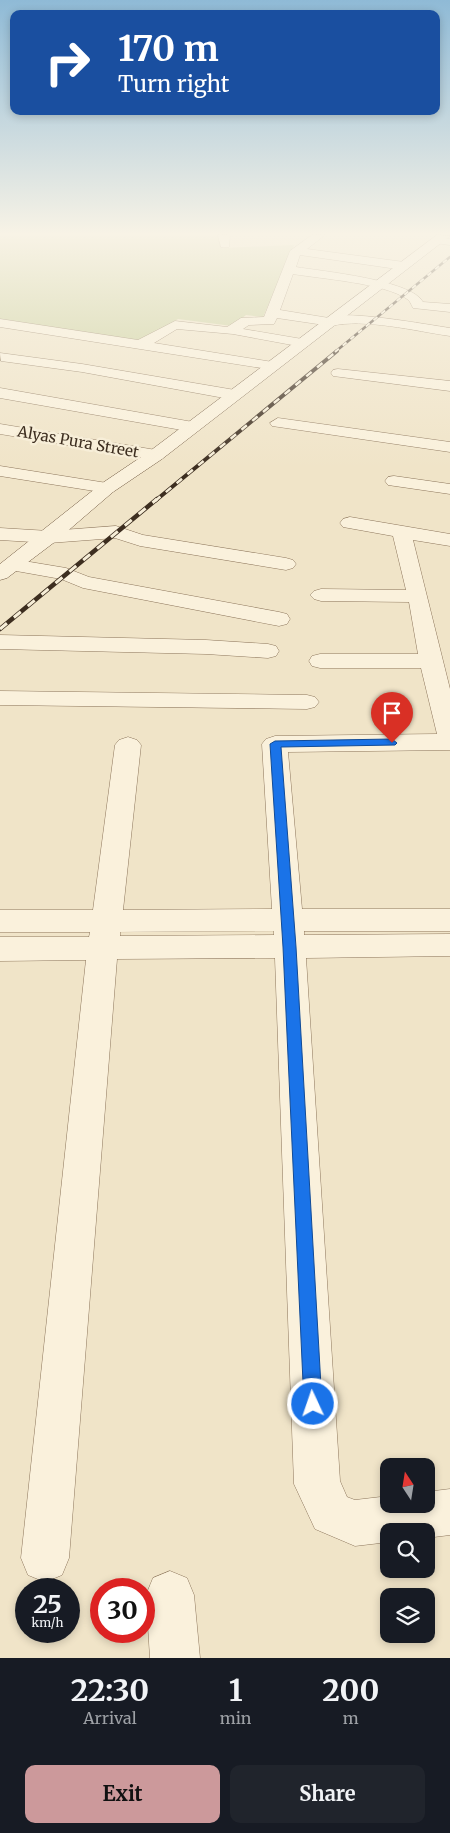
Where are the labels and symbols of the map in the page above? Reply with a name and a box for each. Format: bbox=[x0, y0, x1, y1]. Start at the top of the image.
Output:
street label: Alyas Pura Street bbox=[15, 421, 140, 462]
pin bbox=[371, 692, 413, 743]
position arrow bbox=[286, 1377, 338, 1429]
north arrow bbox=[380, 1458, 435, 1512]
speed limit sign: 30 bbox=[90, 1578, 155, 1643]

